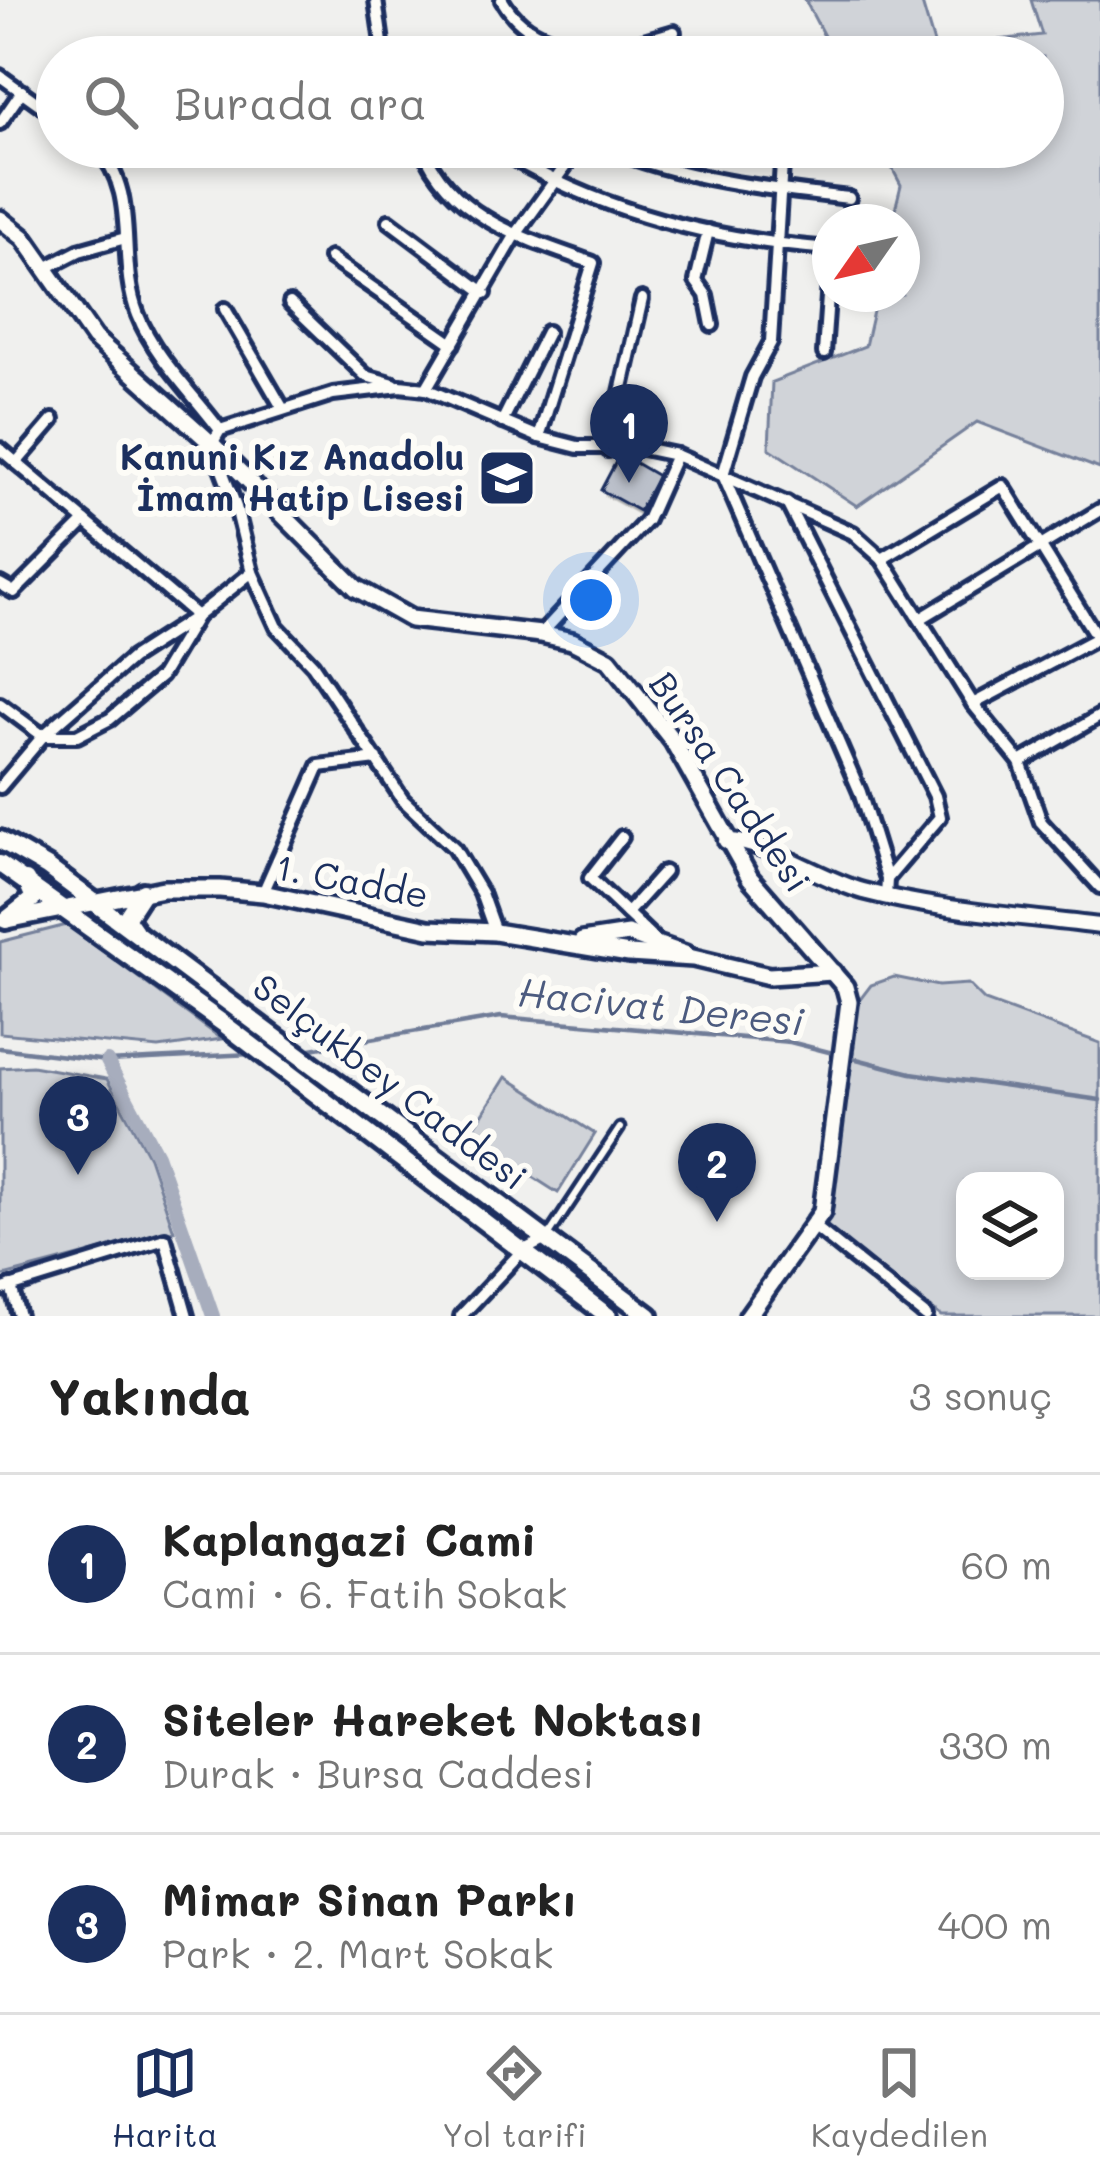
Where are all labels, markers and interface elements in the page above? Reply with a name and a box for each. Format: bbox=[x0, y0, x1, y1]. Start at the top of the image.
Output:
search box bbox=[36, 36, 1064, 168]
icon: search bbox=[78, 69, 144, 135]
text: Burada ara bbox=[174, 73, 427, 131]
north arrow bbox=[812, 204, 920, 312]
pin: 1 bbox=[590, 384, 668, 483]
place label: Kanuni Kız Anadolu İmam Hatip Lisesi bbox=[120, 432, 465, 520]
school or university icon: Kanuni Kız Anadolu İmam Hatip Lisesi bbox=[476, 447, 538, 509]
your location bbox=[561, 570, 621, 630]
street label: Bursa Caddesi bbox=[640, 662, 822, 900]
street label: 1. Cadde bbox=[272, 842, 433, 917]
street label: Selçukbey Caddesi bbox=[244, 962, 537, 1200]
water label: Hacivat Deresi bbox=[516, 965, 807, 1046]
pin: 3 bbox=[39, 1076, 117, 1175]
pin: 2 bbox=[678, 1123, 756, 1222]
map controls bbox=[956, 1172, 1064, 1280]
button: layers bbox=[956, 1172, 1064, 1280]
text: Yakında bbox=[48, 1361, 251, 1428]
text: 3 sonuç bbox=[909, 1369, 1052, 1420]
text: Kaplangazi Cami bbox=[162, 1509, 536, 1567]
text: 1 bbox=[78, 1538, 96, 1589]
text: 60 m bbox=[961, 1538, 1052, 1589]
text: Cami · 6. Fatih Sokak bbox=[162, 1567, 567, 1618]
text: Siteler Hareket Noktası bbox=[162, 1689, 704, 1747]
text: 2 bbox=[76, 1718, 98, 1769]
text: 330 m bbox=[939, 1718, 1052, 1769]
text: Durak · Bursa Caddesi bbox=[162, 1747, 594, 1798]
text: Mimar Sinan Parkı bbox=[162, 1869, 577, 1927]
text: 3 bbox=[75, 1898, 99, 1949]
text: 400 m bbox=[937, 1898, 1052, 1949]
text: Park · 2. Mart Sokak bbox=[162, 1927, 554, 1978]
tab: Harita bbox=[112, 2040, 218, 2155]
tab: Yol tarifi bbox=[442, 2040, 587, 2155]
tab: Kaydedilen bbox=[811, 2040, 988, 2155]

